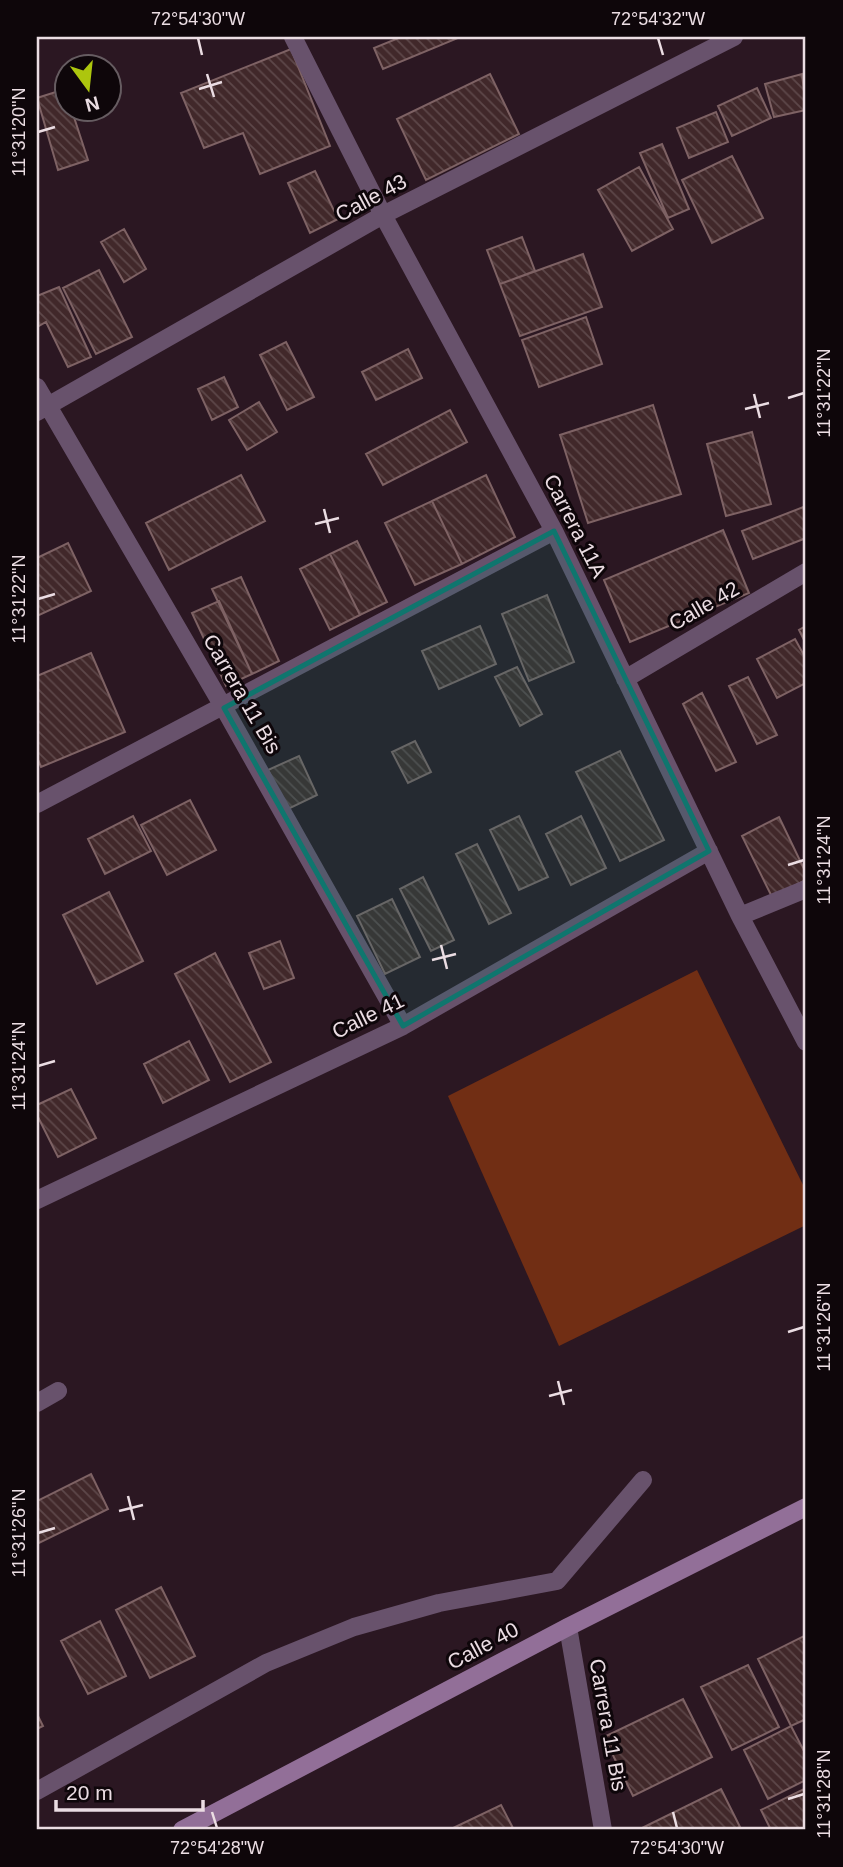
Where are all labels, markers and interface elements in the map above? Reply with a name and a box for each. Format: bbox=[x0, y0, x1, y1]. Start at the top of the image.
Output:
text: 72°54'30"W bbox=[151, 9, 245, 29]
text: 72°54'32"W bbox=[611, 9, 705, 29]
north arrow bbox=[52, 52, 122, 122]
text: 11°31'20"N bbox=[9, 88, 29, 176]
text: N bbox=[83, 92, 102, 116]
street label: Calle 43 bbox=[331, 169, 410, 226]
text: 11°31'22"N bbox=[814, 349, 834, 437]
street label: Carrera 11A bbox=[540, 470, 611, 581]
text: 11°31'22"N bbox=[9, 555, 29, 643]
street label: Calle 42 bbox=[665, 576, 743, 635]
street label: Carrera 11 Bis bbox=[199, 630, 286, 757]
text: 11°31'24"N bbox=[814, 816, 834, 904]
street label: Calle 41 bbox=[328, 988, 407, 1043]
text: 11°31'24"N bbox=[9, 1022, 29, 1110]
text: 11°31'26"N bbox=[814, 1283, 834, 1371]
text: 11°31'26"N bbox=[9, 1489, 29, 1577]
street label: Calle 40 bbox=[443, 1617, 522, 1674]
street label: Carrera 11 Bis bbox=[586, 1657, 631, 1793]
text: 11°31'28"N bbox=[814, 1750, 834, 1838]
scale bar bbox=[56, 1769, 203, 1813]
text: 20 m bbox=[66, 1781, 113, 1804]
text: 72°54'28"W bbox=[170, 1838, 264, 1858]
text: 72°54'30"W bbox=[630, 1838, 724, 1858]

